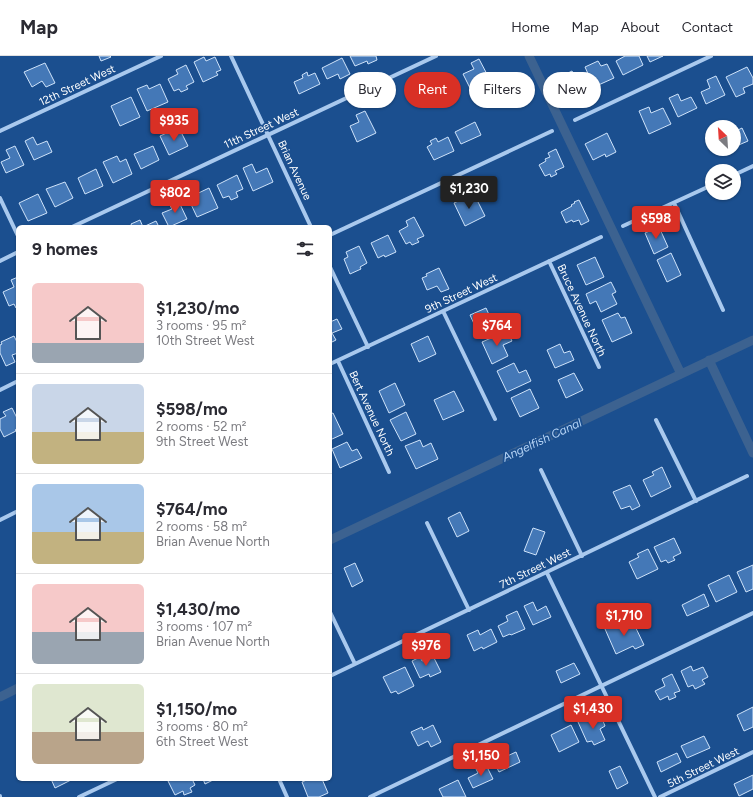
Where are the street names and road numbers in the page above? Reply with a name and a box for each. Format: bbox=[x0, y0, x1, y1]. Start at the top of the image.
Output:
street label: 12th Street West bbox=[37, 62, 117, 109]
street label: 11th Street West bbox=[222, 105, 301, 151]
street label: Brian Avenue bbox=[275, 138, 314, 202]
street label: Bruce Avenue North bbox=[555, 262, 609, 358]
street label: 9th Street West bbox=[423, 271, 499, 316]
street label: Bert Avenue North bbox=[346, 369, 397, 458]
street label: 7th Street West bbox=[497, 546, 573, 591]
street label: 5th Street West bbox=[665, 744, 741, 790]

